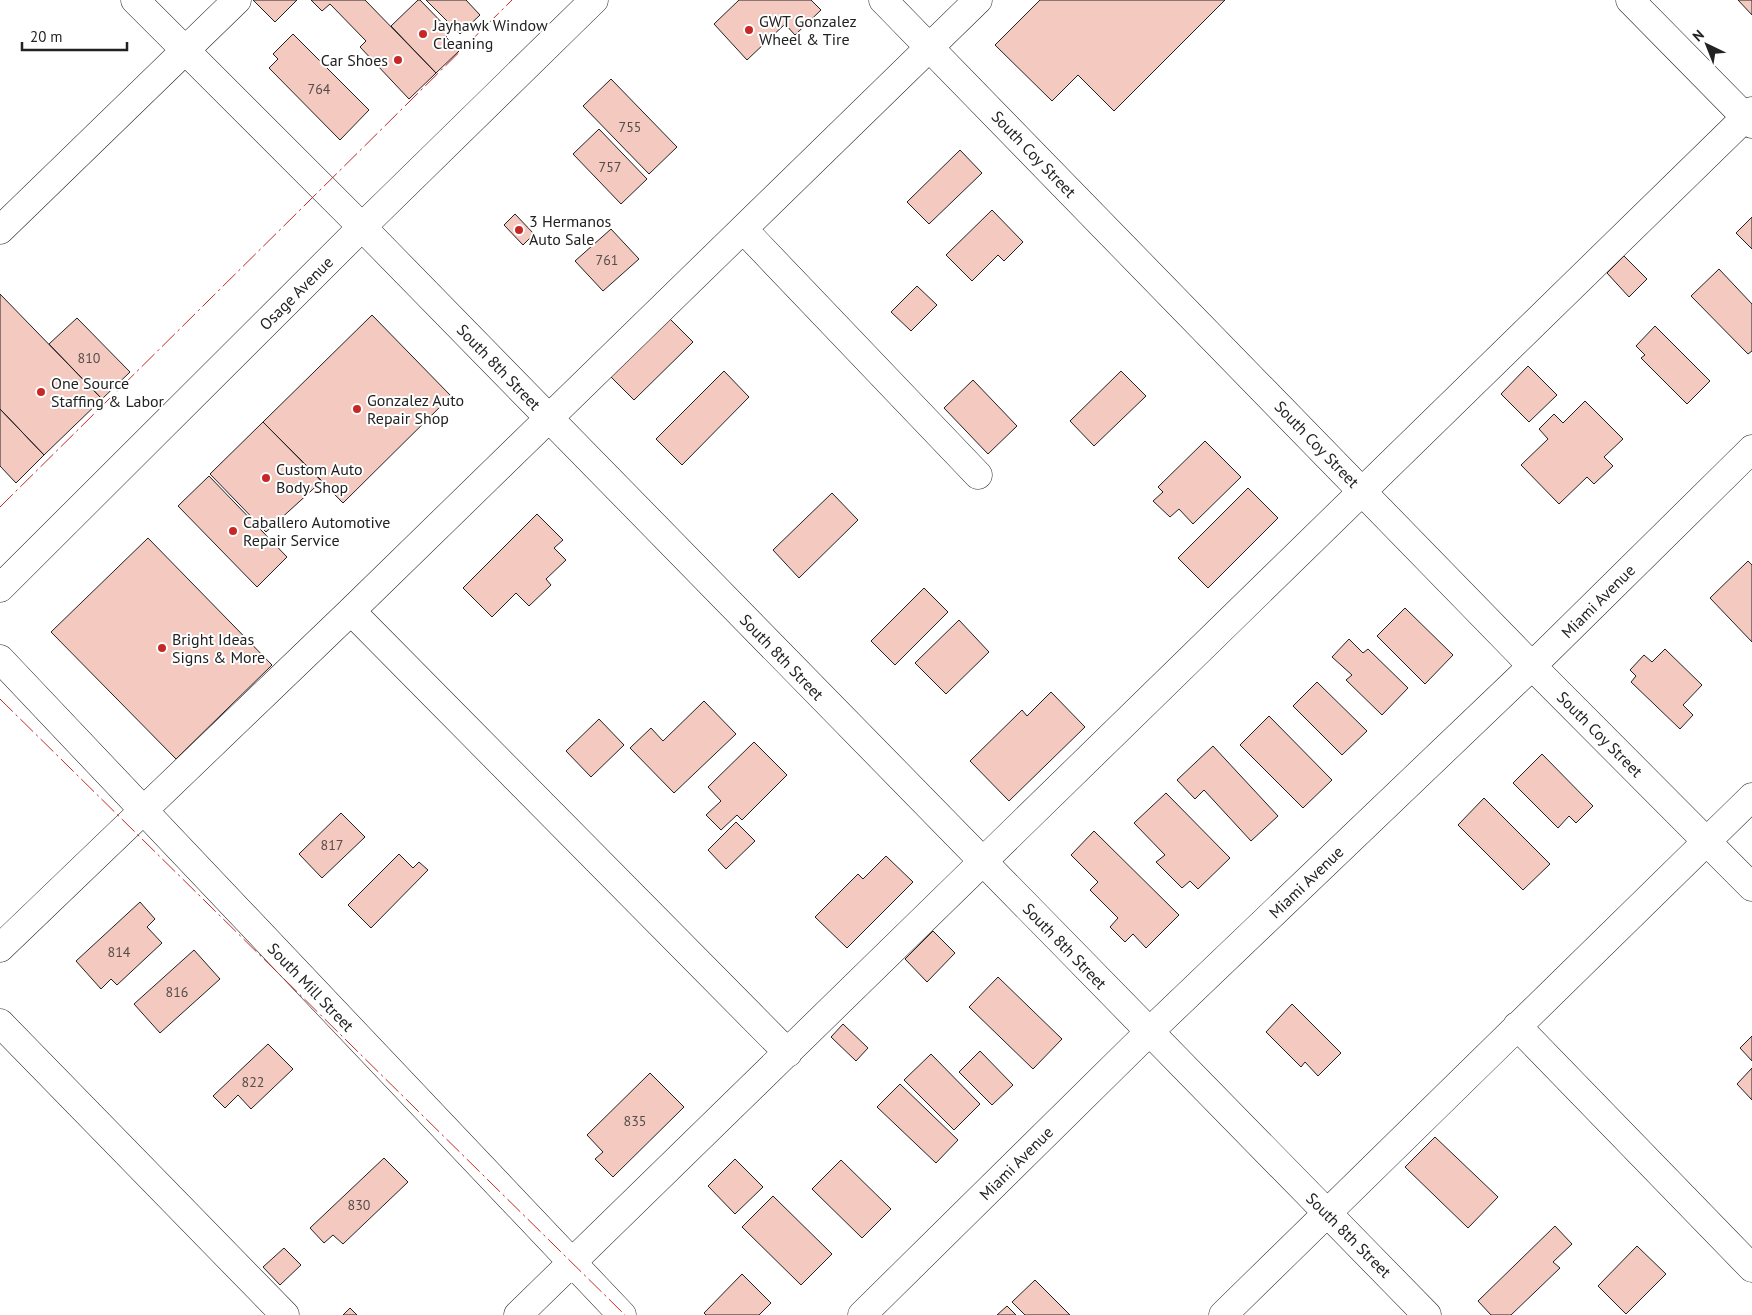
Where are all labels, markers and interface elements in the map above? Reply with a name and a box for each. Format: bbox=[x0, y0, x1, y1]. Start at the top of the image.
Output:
place label: GWT Gonzalez Wheel & Tire bbox=[759, 11, 857, 49]
place label: Jayhawk Window Cleaning bbox=[432, 15, 548, 53]
scale bar bbox=[22, 20, 128, 52]
north arrow bbox=[1682, 20, 1732, 70]
marker: GWT Gonzalez Wheel & Tire bbox=[743, 24, 755, 36]
text: N bbox=[1689, 26, 1708, 45]
text: 20 m bbox=[30, 27, 63, 46]
marker: Jayhawk Window Cleaning bbox=[417, 28, 429, 40]
place label: Car Shoes bbox=[321, 50, 388, 70]
marker: Car Shoes bbox=[392, 54, 404, 66]
house number: 764 bbox=[308, 80, 331, 98]
street label: South Coy Street bbox=[988, 106, 1081, 202]
house number: 755 bbox=[619, 118, 641, 136]
house number: 757 bbox=[599, 158, 621, 176]
place label: 3 Hermanos Auto Sale bbox=[529, 211, 612, 249]
marker: 3 Hermanos Auto Sale bbox=[513, 224, 525, 236]
house number: 761 bbox=[596, 251, 618, 269]
street label: Osage Avenue bbox=[255, 252, 337, 334]
street label: South 8th Street bbox=[453, 320, 546, 415]
house number: 810 bbox=[78, 349, 101, 367]
place label: One Source Staffing & Labor bbox=[51, 373, 165, 411]
marker: One Source Staffing & Labor bbox=[35, 386, 47, 398]
place label: Gonzalez Auto Repair Shop bbox=[367, 390, 464, 428]
street label: South Coy Street bbox=[1271, 396, 1364, 492]
marker: Gonzalez Auto Repair Shop bbox=[351, 403, 363, 415]
place label: Custom Auto Body Shop bbox=[276, 459, 363, 497]
marker: Custom Auto Body Shop bbox=[260, 472, 272, 484]
place label: Caballero Automotive Repair Service bbox=[243, 512, 390, 550]
marker: Caballero Automotive Repair Service bbox=[227, 525, 239, 537]
street label: Miami Avenue bbox=[1557, 560, 1639, 642]
street label: South 8th Street bbox=[736, 610, 829, 705]
place label: Bright Ideas Signs & More bbox=[172, 629, 265, 667]
marker: Bright Ideas Signs & More bbox=[156, 642, 168, 654]
street label: South Coy Street bbox=[1553, 687, 1647, 781]
house number: 817 bbox=[321, 836, 343, 854]
street label: Miami Avenue bbox=[1265, 842, 1347, 922]
street label: South 8th Street bbox=[1019, 899, 1112, 994]
street label: South Mill Street bbox=[264, 938, 359, 1036]
house number: 814 bbox=[108, 943, 131, 961]
house number: 816 bbox=[166, 983, 188, 1001]
house number: 822 bbox=[242, 1073, 264, 1091]
house number: 835 bbox=[624, 1112, 646, 1130]
street label: Miami Avenue bbox=[975, 1122, 1057, 1204]
street label: South 8th Street bbox=[1302, 1188, 1396, 1282]
house number: 830 bbox=[348, 1196, 371, 1214]

